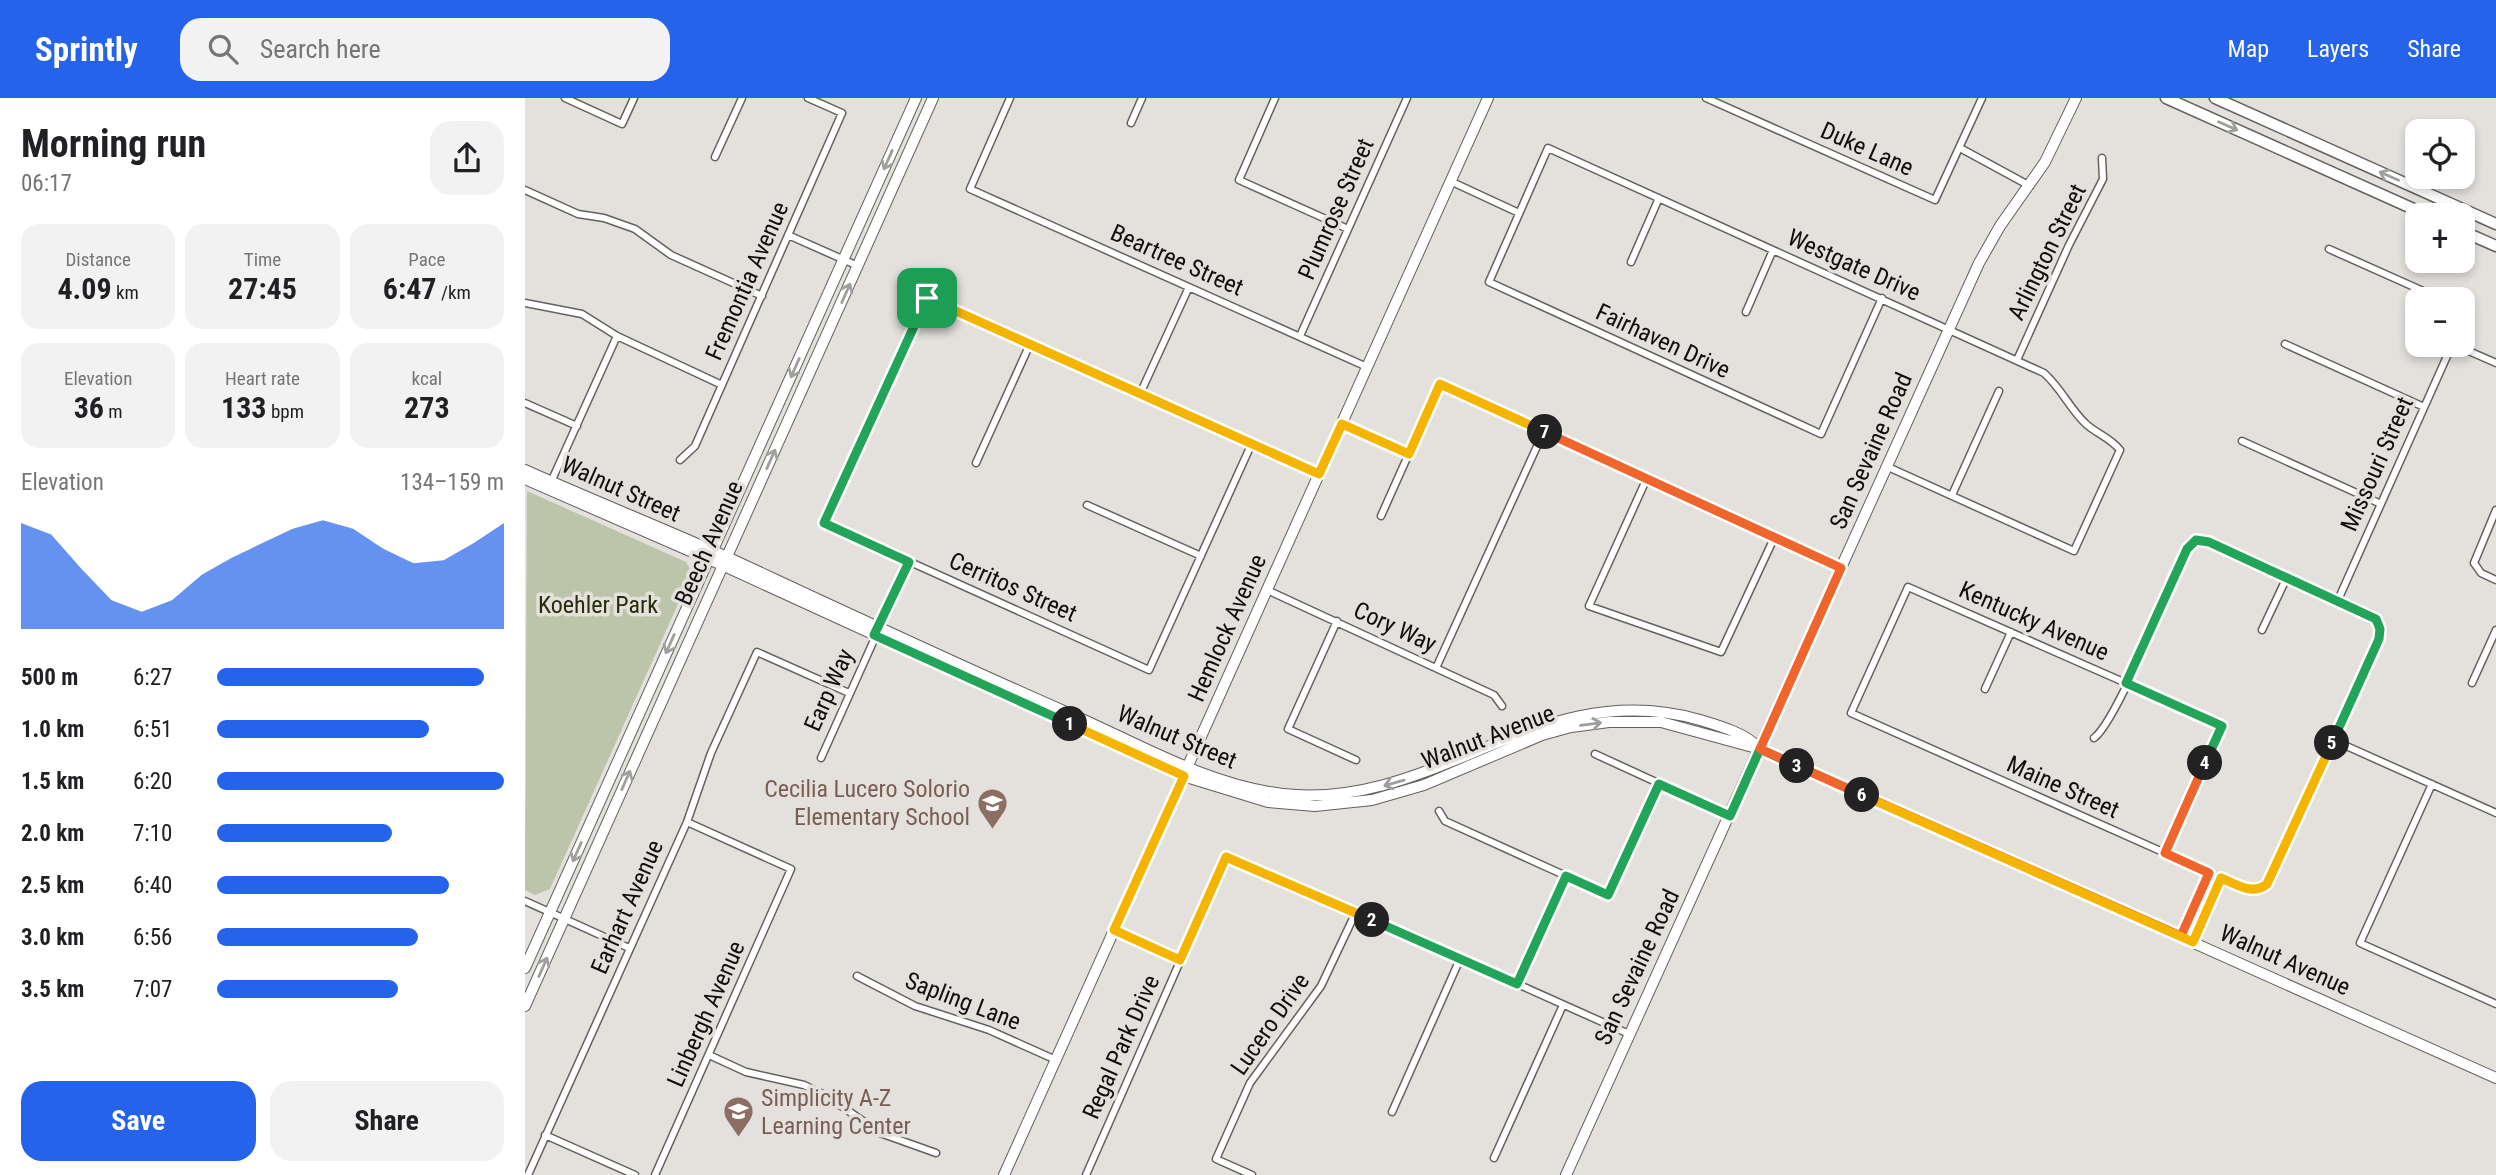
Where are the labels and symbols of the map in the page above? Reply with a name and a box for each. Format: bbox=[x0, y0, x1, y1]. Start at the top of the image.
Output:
street label: Duke Lane bbox=[1816, 116, 1918, 182]
one-way arrow bbox=[2217, 120, 2238, 133]
street label: Plumrose Street bbox=[1292, 134, 1380, 284]
one-way arrow bbox=[881, 149, 894, 170]
one-way arrow bbox=[2379, 169, 2400, 182]
street label: Arlington Street bbox=[2002, 179, 2092, 325]
street label: Fremontia Avenue bbox=[700, 198, 794, 364]
street label: Beartree Street bbox=[1106, 218, 1248, 302]
street label: Westgate Drive bbox=[1783, 223, 1925, 307]
pin bbox=[897, 268, 957, 328]
one-way arrow bbox=[840, 283, 853, 304]
street label: Fairhaven Drive bbox=[1591, 298, 1735, 384]
one-way arrow bbox=[788, 357, 801, 378]
street label: San Sevaine Road bbox=[1824, 368, 1918, 534]
street label: Missouri Street bbox=[2335, 393, 2419, 535]
pin: 7 bbox=[1527, 414, 1563, 450]
one-way arrow bbox=[765, 449, 778, 470]
street label: Walnut Street bbox=[557, 450, 685, 528]
street label: Beech Avenue bbox=[669, 477, 749, 609]
street label: Cerritos Street bbox=[945, 546, 1081, 628]
street label: Hemlock Avenue bbox=[1182, 550, 1272, 706]
street label: Kentucky Avenue bbox=[1955, 575, 2113, 667]
park label: Koehler Park bbox=[538, 591, 658, 619]
street label: Cory Way bbox=[1349, 596, 1441, 658]
one-way arrow bbox=[663, 633, 676, 654]
street label: Earp Way bbox=[798, 644, 860, 736]
street label: Walnut Street bbox=[1113, 699, 1241, 775]
street label: Walnut Avenue bbox=[1418, 699, 1558, 775]
pin: 1 bbox=[1053, 706, 1087, 742]
one-way arrow bbox=[1580, 717, 1602, 730]
pin: 5 bbox=[2315, 726, 2350, 760]
pin: 4 bbox=[2187, 746, 2223, 780]
pin: 3 bbox=[1779, 748, 1815, 784]
street label: Maine Street bbox=[2003, 750, 2123, 824]
one-way arrow bbox=[620, 770, 633, 791]
place label: Cecilia Lucero Solorio Elementary School bbox=[764, 775, 970, 831]
one-way arrow bbox=[1383, 777, 1405, 790]
pin: 6 bbox=[1845, 778, 1879, 812]
school or university icon: Cecilia Lucero Solorio Elementary School bbox=[976, 786, 1010, 830]
street label: Earhart Avenue bbox=[585, 836, 669, 978]
one-way arrow bbox=[570, 841, 583, 862]
street label: San Sevaine Road bbox=[1589, 885, 1685, 1049]
pin: 2 bbox=[1355, 902, 1389, 938]
street label: Walnut Avenue bbox=[2215, 919, 2355, 1001]
street label: Linbergh Avenue bbox=[661, 937, 751, 1091]
one-way arrow bbox=[537, 957, 550, 978]
street label: Sapling Lane bbox=[901, 966, 1025, 1036]
street label: Lucero Drive bbox=[1225, 968, 1315, 1080]
street label: Regal Park Drive bbox=[1077, 971, 1165, 1123]
place label: Simplicity A-Z Learning Center bbox=[761, 1084, 911, 1140]
school or university icon: Simplicity A-Z Learning Center bbox=[721, 1095, 755, 1139]

